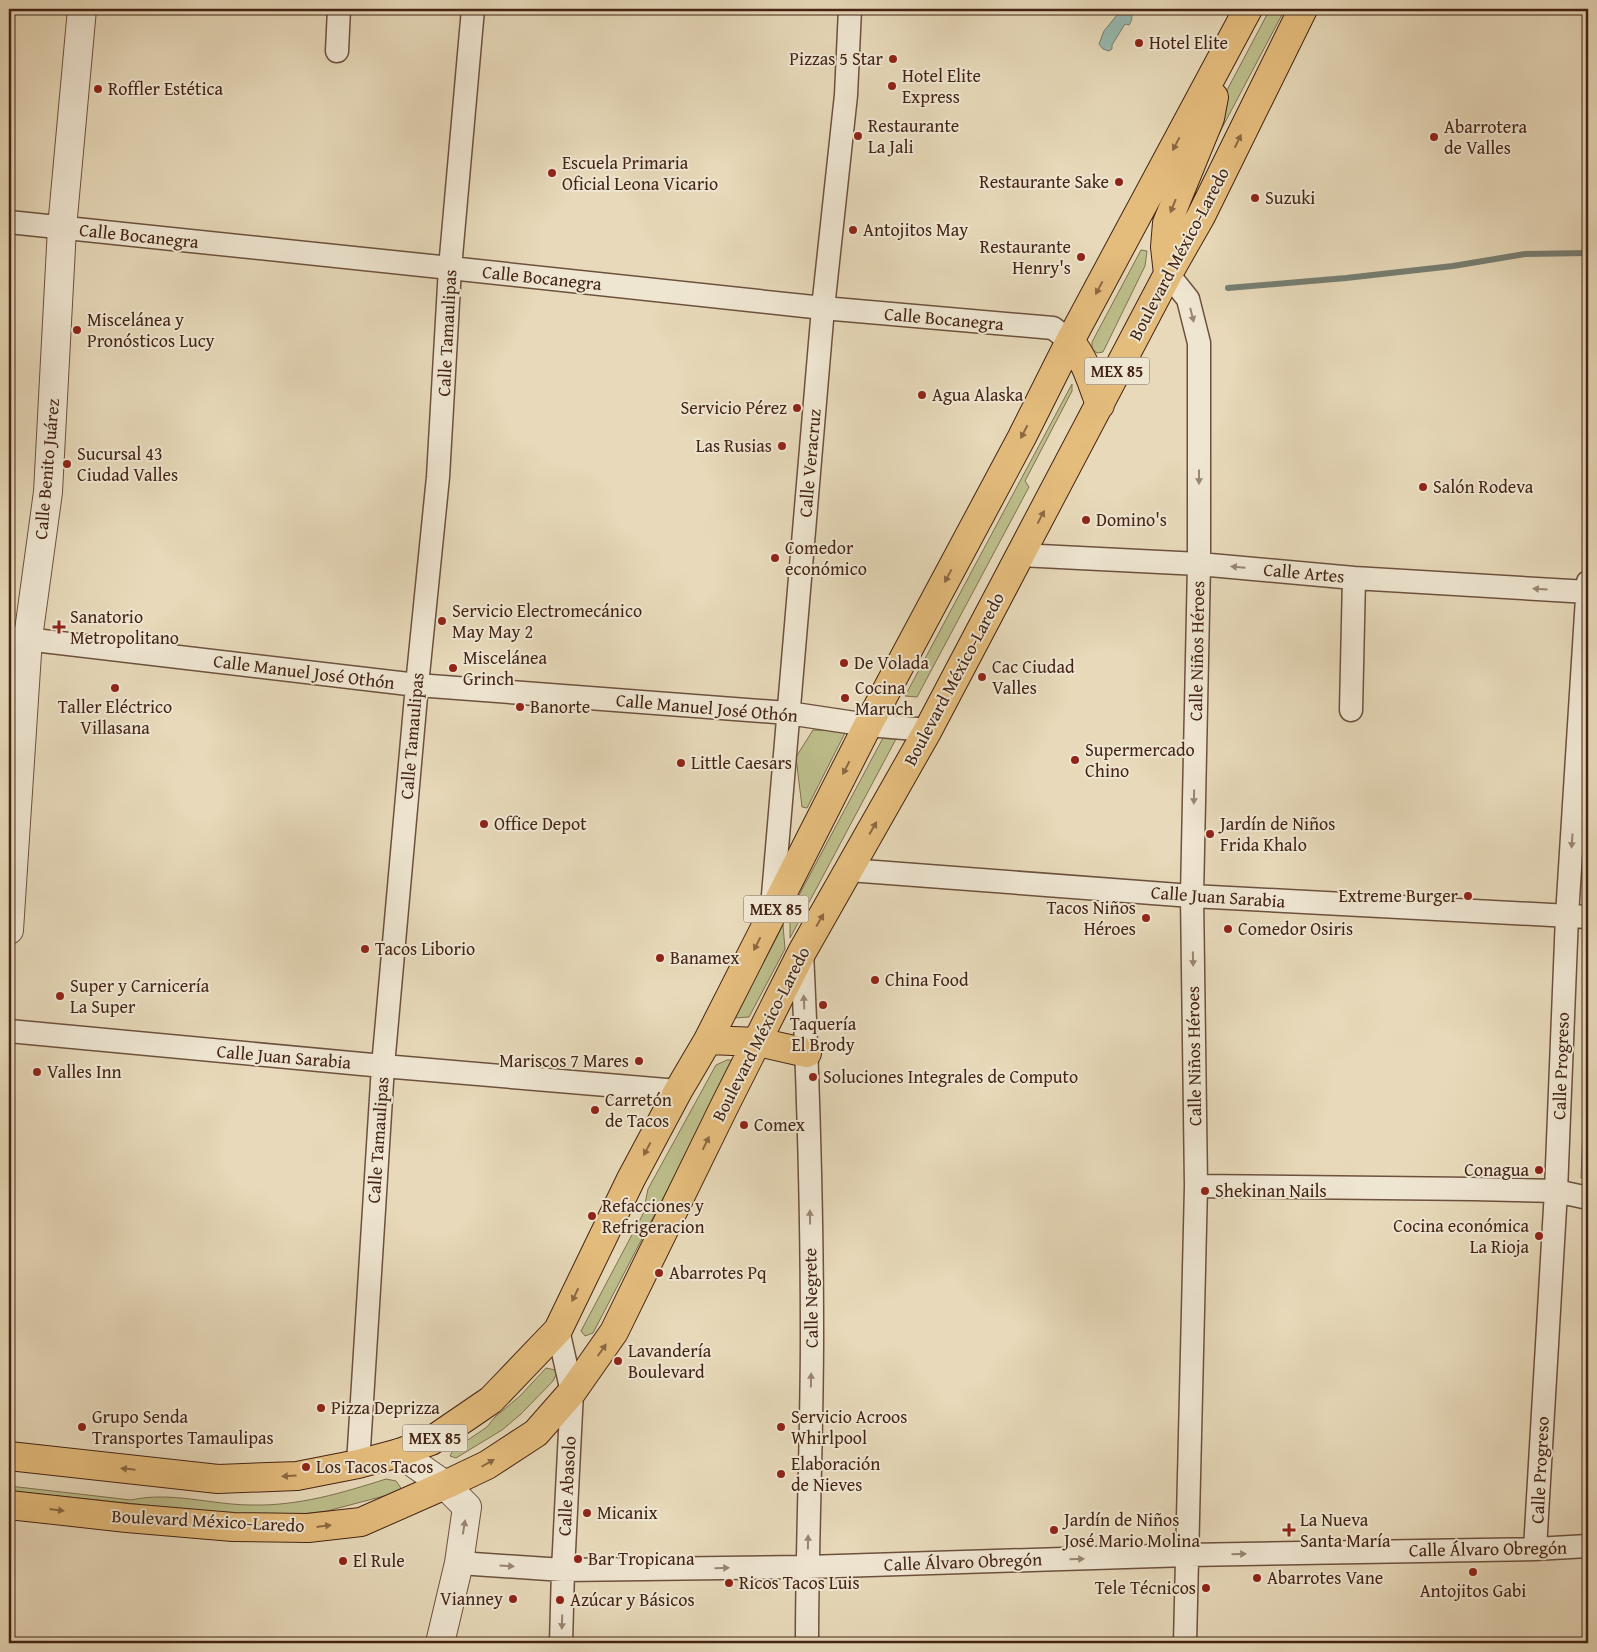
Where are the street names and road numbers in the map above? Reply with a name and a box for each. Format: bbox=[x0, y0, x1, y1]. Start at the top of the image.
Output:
street label: Boulevard México-Laredo bbox=[1121, 162, 1236, 345]
street label: Calle Bocanegra bbox=[78, 216, 201, 255]
street label: Calle Bocanegra bbox=[481, 258, 604, 297]
street label: Calle Tamaulipas bbox=[430, 269, 463, 397]
street label: Calle Bocanegra bbox=[883, 300, 1005, 337]
road number: MEX 85 bbox=[1084, 358, 1150, 384]
street label: Calle Benito Juárez bbox=[27, 397, 66, 541]
street label: Calle Veracruz bbox=[791, 407, 828, 518]
street label: Calle Artes bbox=[1262, 556, 1346, 589]
street label: Calle Niños Héroes bbox=[1182, 581, 1211, 721]
street label: Boulevard México-Laredo bbox=[896, 587, 1011, 770]
street label: Calle Manuel José Othón bbox=[212, 647, 396, 696]
street label: Calle Tamaulipas bbox=[393, 671, 430, 800]
street label: Calle Manuel José Othón bbox=[615, 686, 799, 729]
street label: Calle Juan Sarabia bbox=[1150, 878, 1287, 915]
road number: MEX 85 bbox=[744, 896, 808, 922]
street label: Boulevard México-Laredo bbox=[705, 942, 816, 1126]
street label: Calle Niños Héroes bbox=[1179, 986, 1208, 1126]
street label: Calle Progreso bbox=[1545, 1012, 1576, 1120]
street label: Calle Juan Sarabia bbox=[216, 1037, 353, 1076]
street label: Calle Tamaulipas bbox=[360, 1076, 395, 1204]
street label: Calle Negrete bbox=[796, 1248, 825, 1348]
street label: Calle Progreso bbox=[1523, 1415, 1556, 1524]
road number: MEX 85 bbox=[402, 1425, 468, 1452]
street label: Calle Abasolo bbox=[550, 1435, 583, 1537]
street label: Boulevard México-Laredo bbox=[111, 1502, 305, 1539]
street label: Calle Álvaro Obregón bbox=[1409, 1534, 1567, 1563]
street label: Calle Álvaro Obregón bbox=[883, 1545, 1043, 1578]

